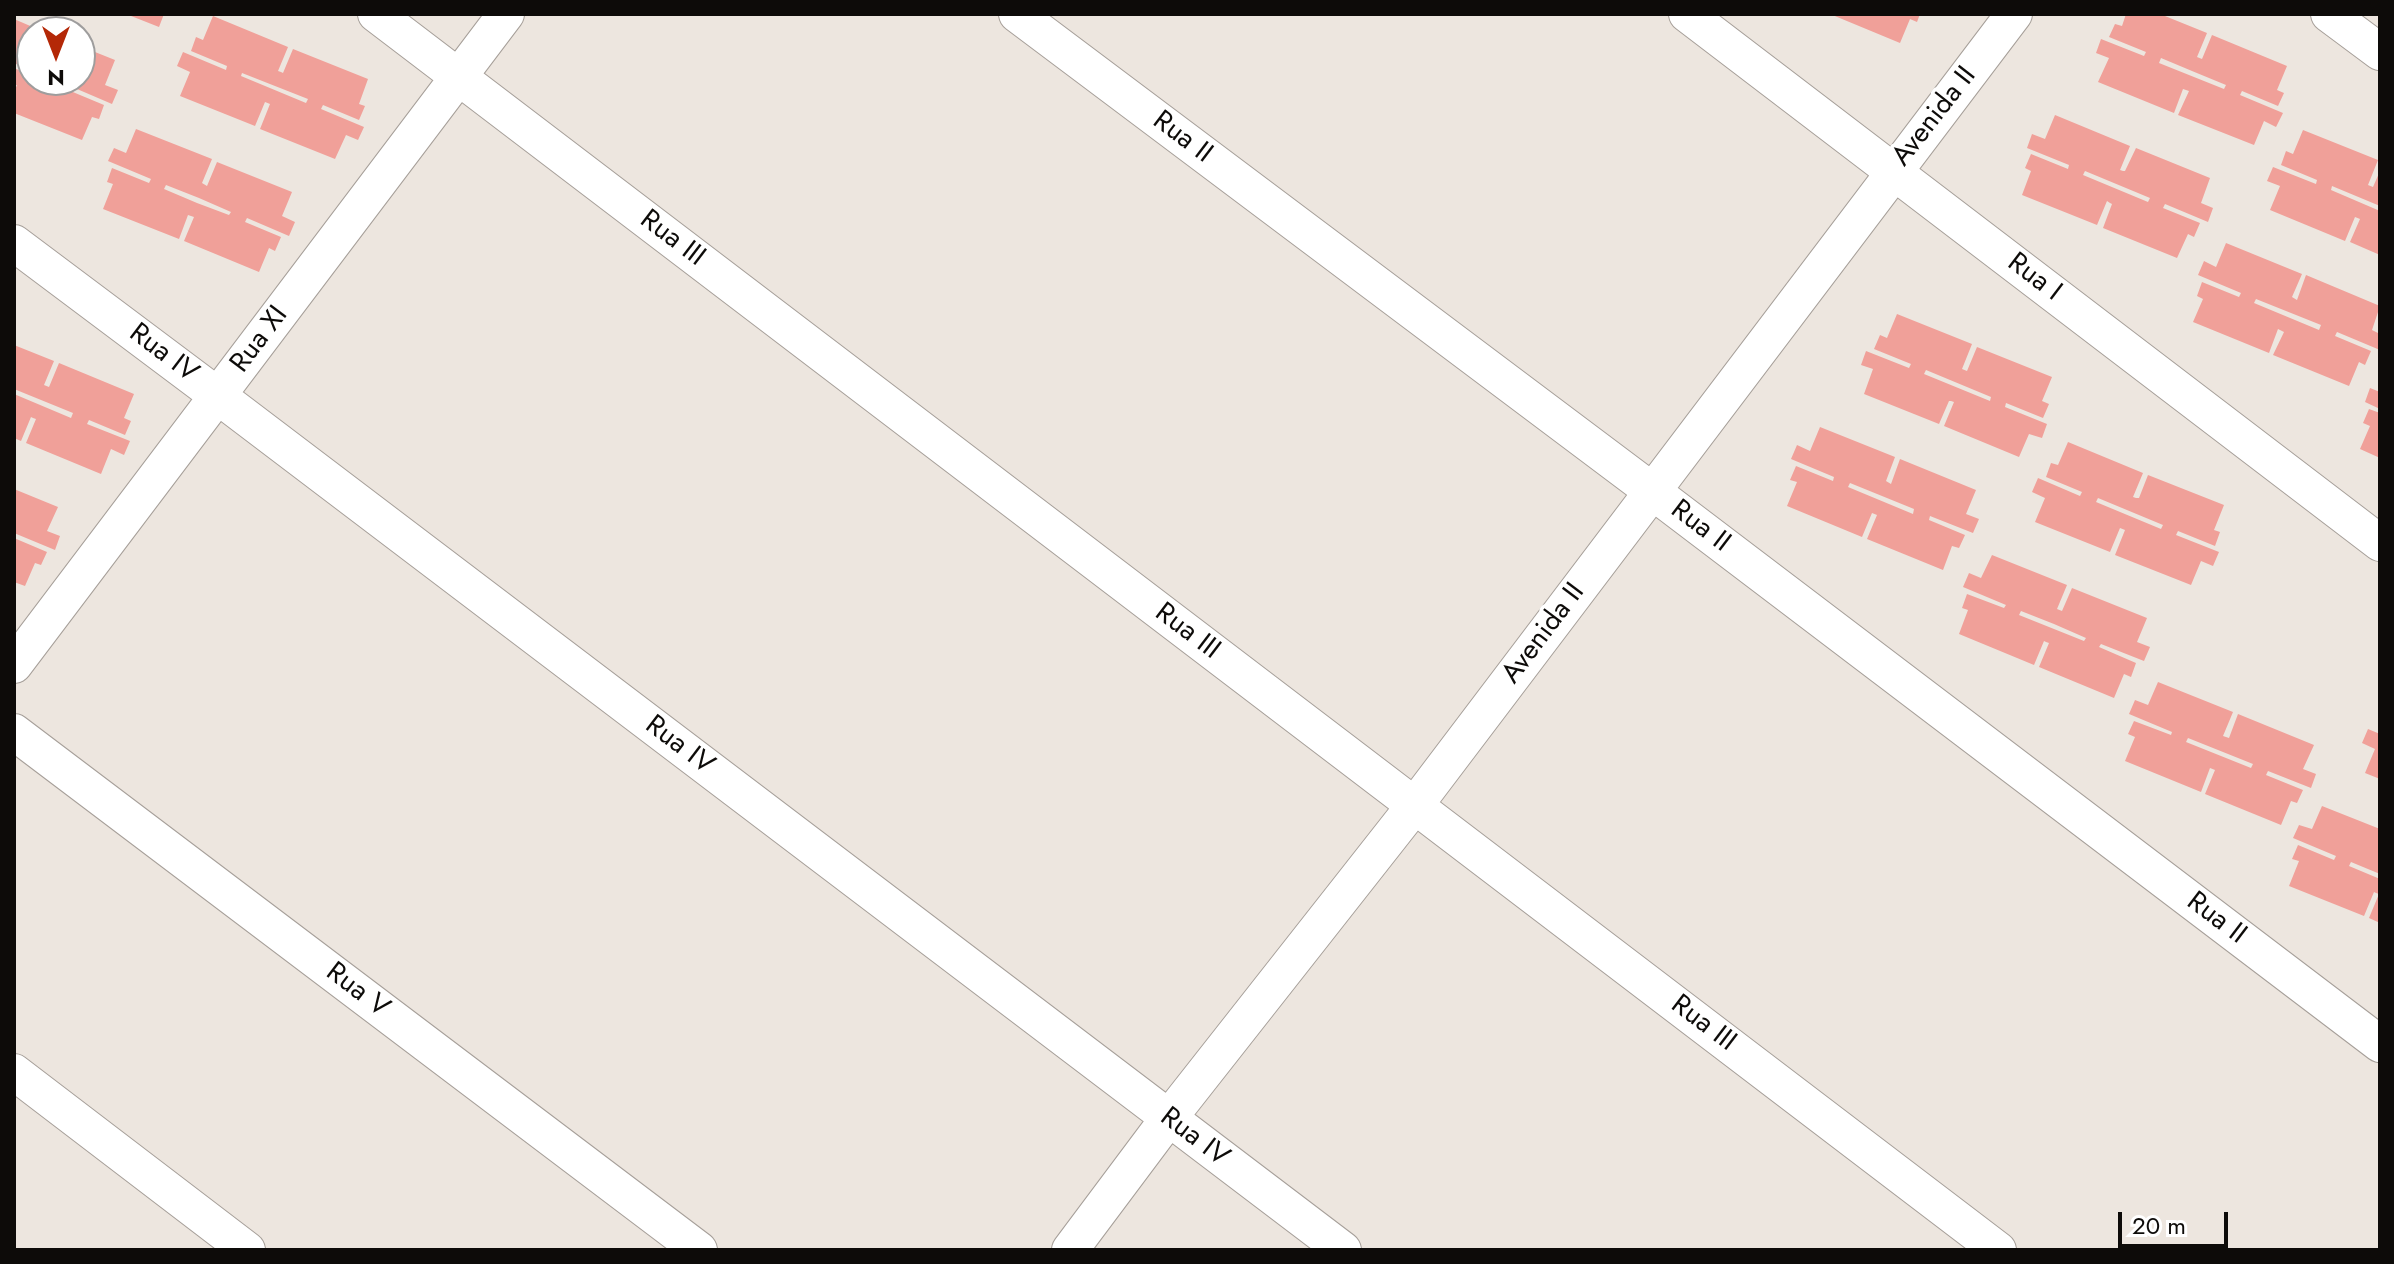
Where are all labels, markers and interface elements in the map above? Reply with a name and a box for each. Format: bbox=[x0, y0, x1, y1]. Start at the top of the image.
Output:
north arrow bbox=[16, 16, 96, 96]
street label: Avenida II bbox=[1886, 61, 1984, 173]
text: N bbox=[47, 62, 65, 94]
street label: Rua II bbox=[1146, 105, 1218, 171]
street label: Rua III bbox=[633, 204, 711, 274]
street label: Rua I bbox=[2000, 247, 2068, 309]
street label: Rua XI bbox=[224, 300, 296, 380]
street label: Rua IV bbox=[122, 317, 204, 391]
street label: Rua II bbox=[1664, 494, 1736, 560]
street label: Avenida II bbox=[1495, 577, 1593, 691]
street label: Rua III bbox=[1148, 597, 1226, 667]
street label: Rua IV bbox=[638, 709, 720, 783]
street label: Rua II bbox=[2180, 886, 2252, 952]
street label: Rua V bbox=[319, 956, 395, 1026]
street label: Rua III bbox=[1664, 989, 1742, 1059]
street label: Rua IV bbox=[1153, 1101, 1235, 1175]
scale bar bbox=[2122, 1196, 2232, 1246]
text: 20 m bbox=[2132, 1208, 2186, 1243]

